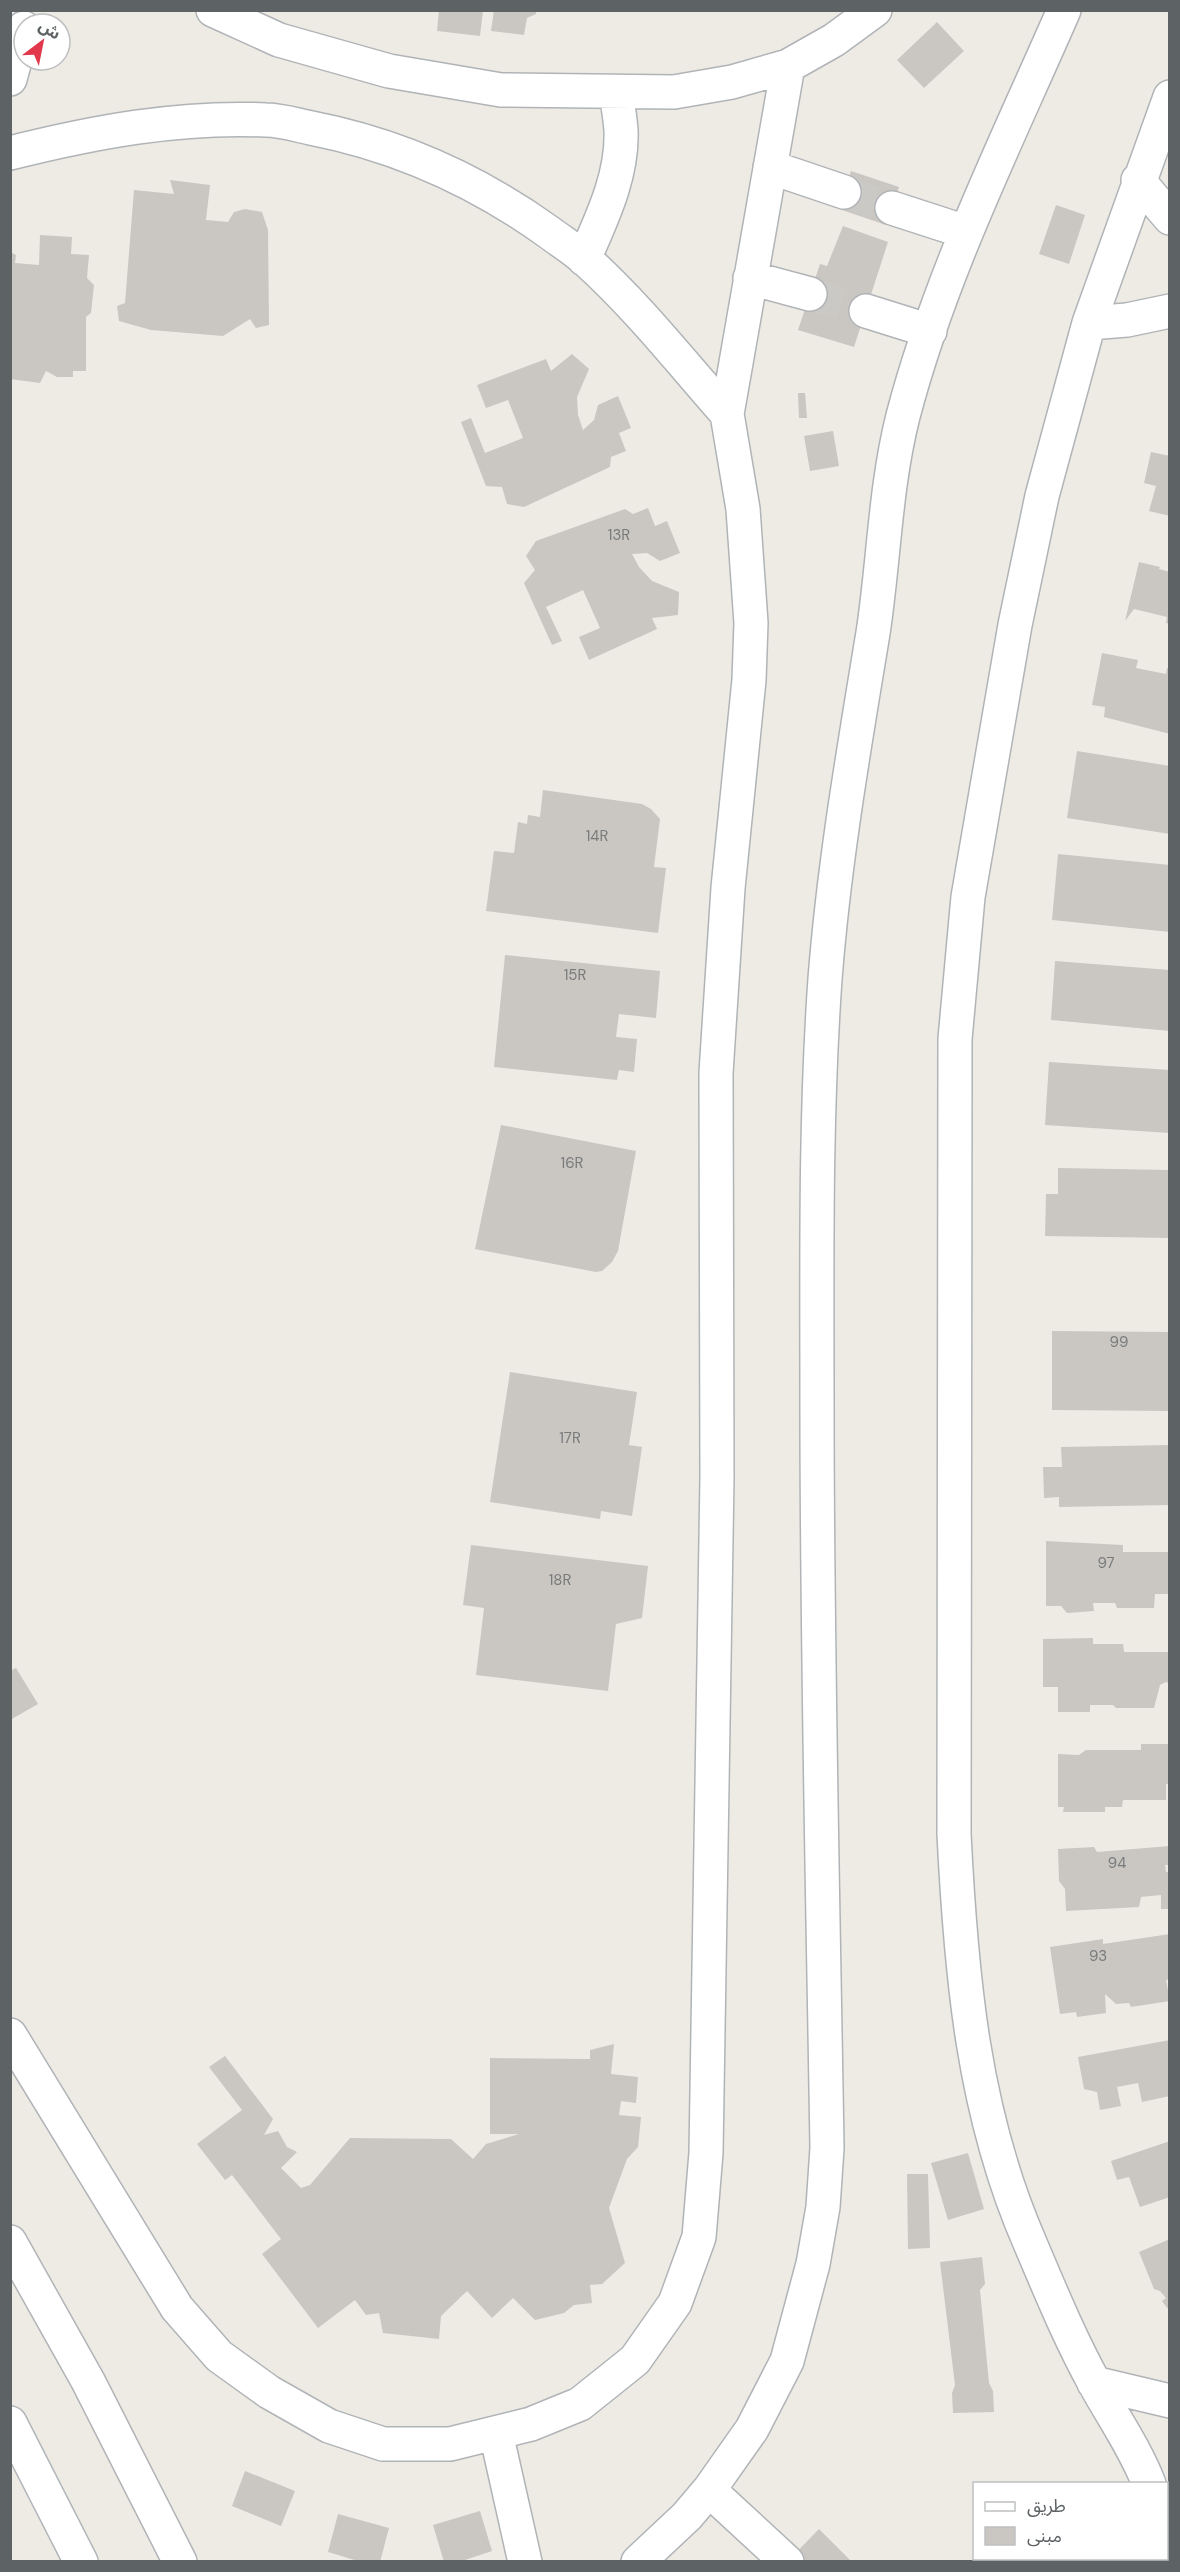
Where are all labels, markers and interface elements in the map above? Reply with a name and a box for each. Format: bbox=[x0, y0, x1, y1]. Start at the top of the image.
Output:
north arrow bbox=[12, 12, 72, 72]
text: ش bbox=[35, 15, 65, 44]
house number: 13R bbox=[608, 525, 630, 545]
house number: 14R bbox=[586, 826, 608, 846]
house number: 15R bbox=[564, 965, 586, 985]
house number: 16R bbox=[560, 1153, 584, 1173]
house number: 99 bbox=[1110, 1332, 1128, 1352]
house number: 17R bbox=[559, 1428, 581, 1448]
house number: 97 bbox=[1097, 1553, 1115, 1573]
house number: 18R bbox=[549, 1570, 571, 1590]
house number: 94 bbox=[1108, 1853, 1126, 1873]
house number: 93 bbox=[1089, 1946, 1107, 1966]
legend bbox=[973, 2482, 1168, 2560]
text: طريق bbox=[1027, 2494, 1066, 2518]
text: مبنى bbox=[1027, 2524, 1062, 2548]

